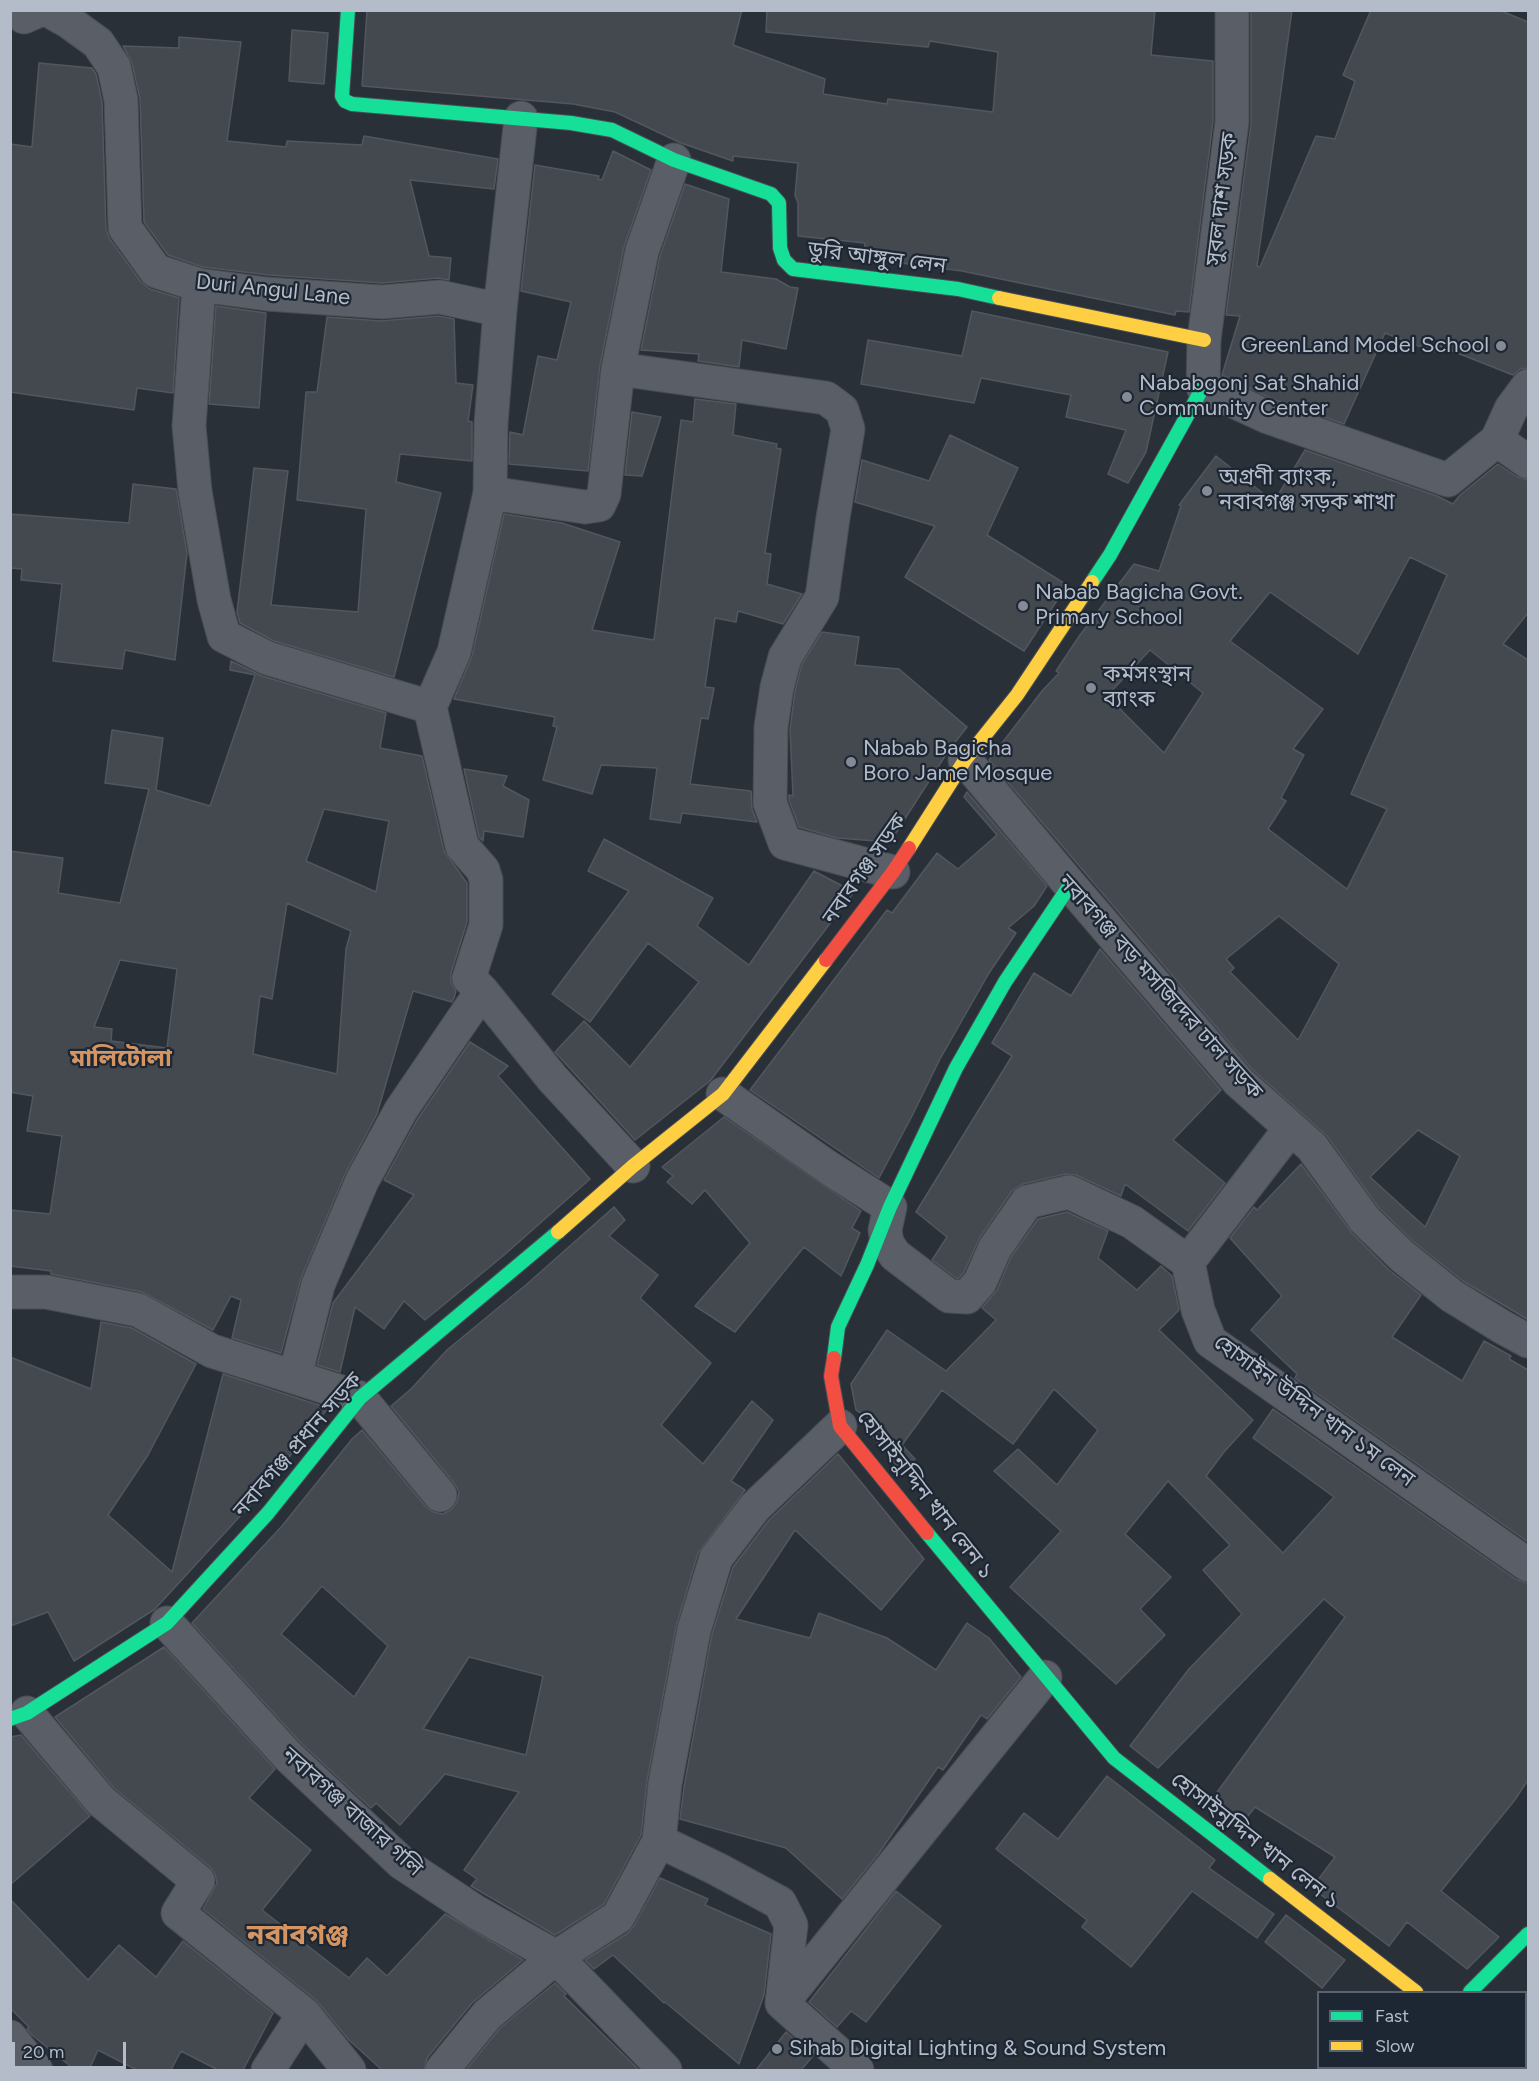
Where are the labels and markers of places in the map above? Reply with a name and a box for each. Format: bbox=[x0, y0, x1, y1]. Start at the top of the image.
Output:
place label: GreenLand Model School bbox=[1241, 333, 1489, 359]
marker: GreenLand Model School bbox=[1494, 339, 1508, 353]
place label: Nababgonj Sat Shahid Community Center bbox=[1139, 371, 1359, 422]
marker: Nababgonj Sat Shahid Community Center bbox=[1120, 390, 1134, 404]
place label: অগ্রণী ব্যাংক, নবাবগঞ্জ সড়ক শাখা bbox=[1219, 465, 1395, 516]
marker: অগ্রণী ব্যাংক, নবাবগঞ্জ সড়ক শাখা bbox=[1200, 484, 1214, 498]
place label: Nabab Bagicha Govt. Primary School bbox=[1035, 580, 1243, 632]
marker: Nabab Bagicha Govt. Primary School bbox=[1016, 599, 1030, 613]
place label: কর্মসংস্থান ব্যাংক bbox=[1103, 662, 1191, 714]
marker: কর্মসংস্থান ব্যাংক bbox=[1084, 681, 1098, 695]
place label: Nabab Bagicha Boro Jame Mosque bbox=[863, 736, 1052, 788]
marker: Nabab Bagicha Boro Jame Mosque bbox=[844, 755, 858, 769]
place label: Sihab Digital Lighting & Sound System bbox=[789, 2036, 1166, 2062]
marker: Sihab Digital Lighting & Sound System bbox=[770, 2042, 784, 2056]

